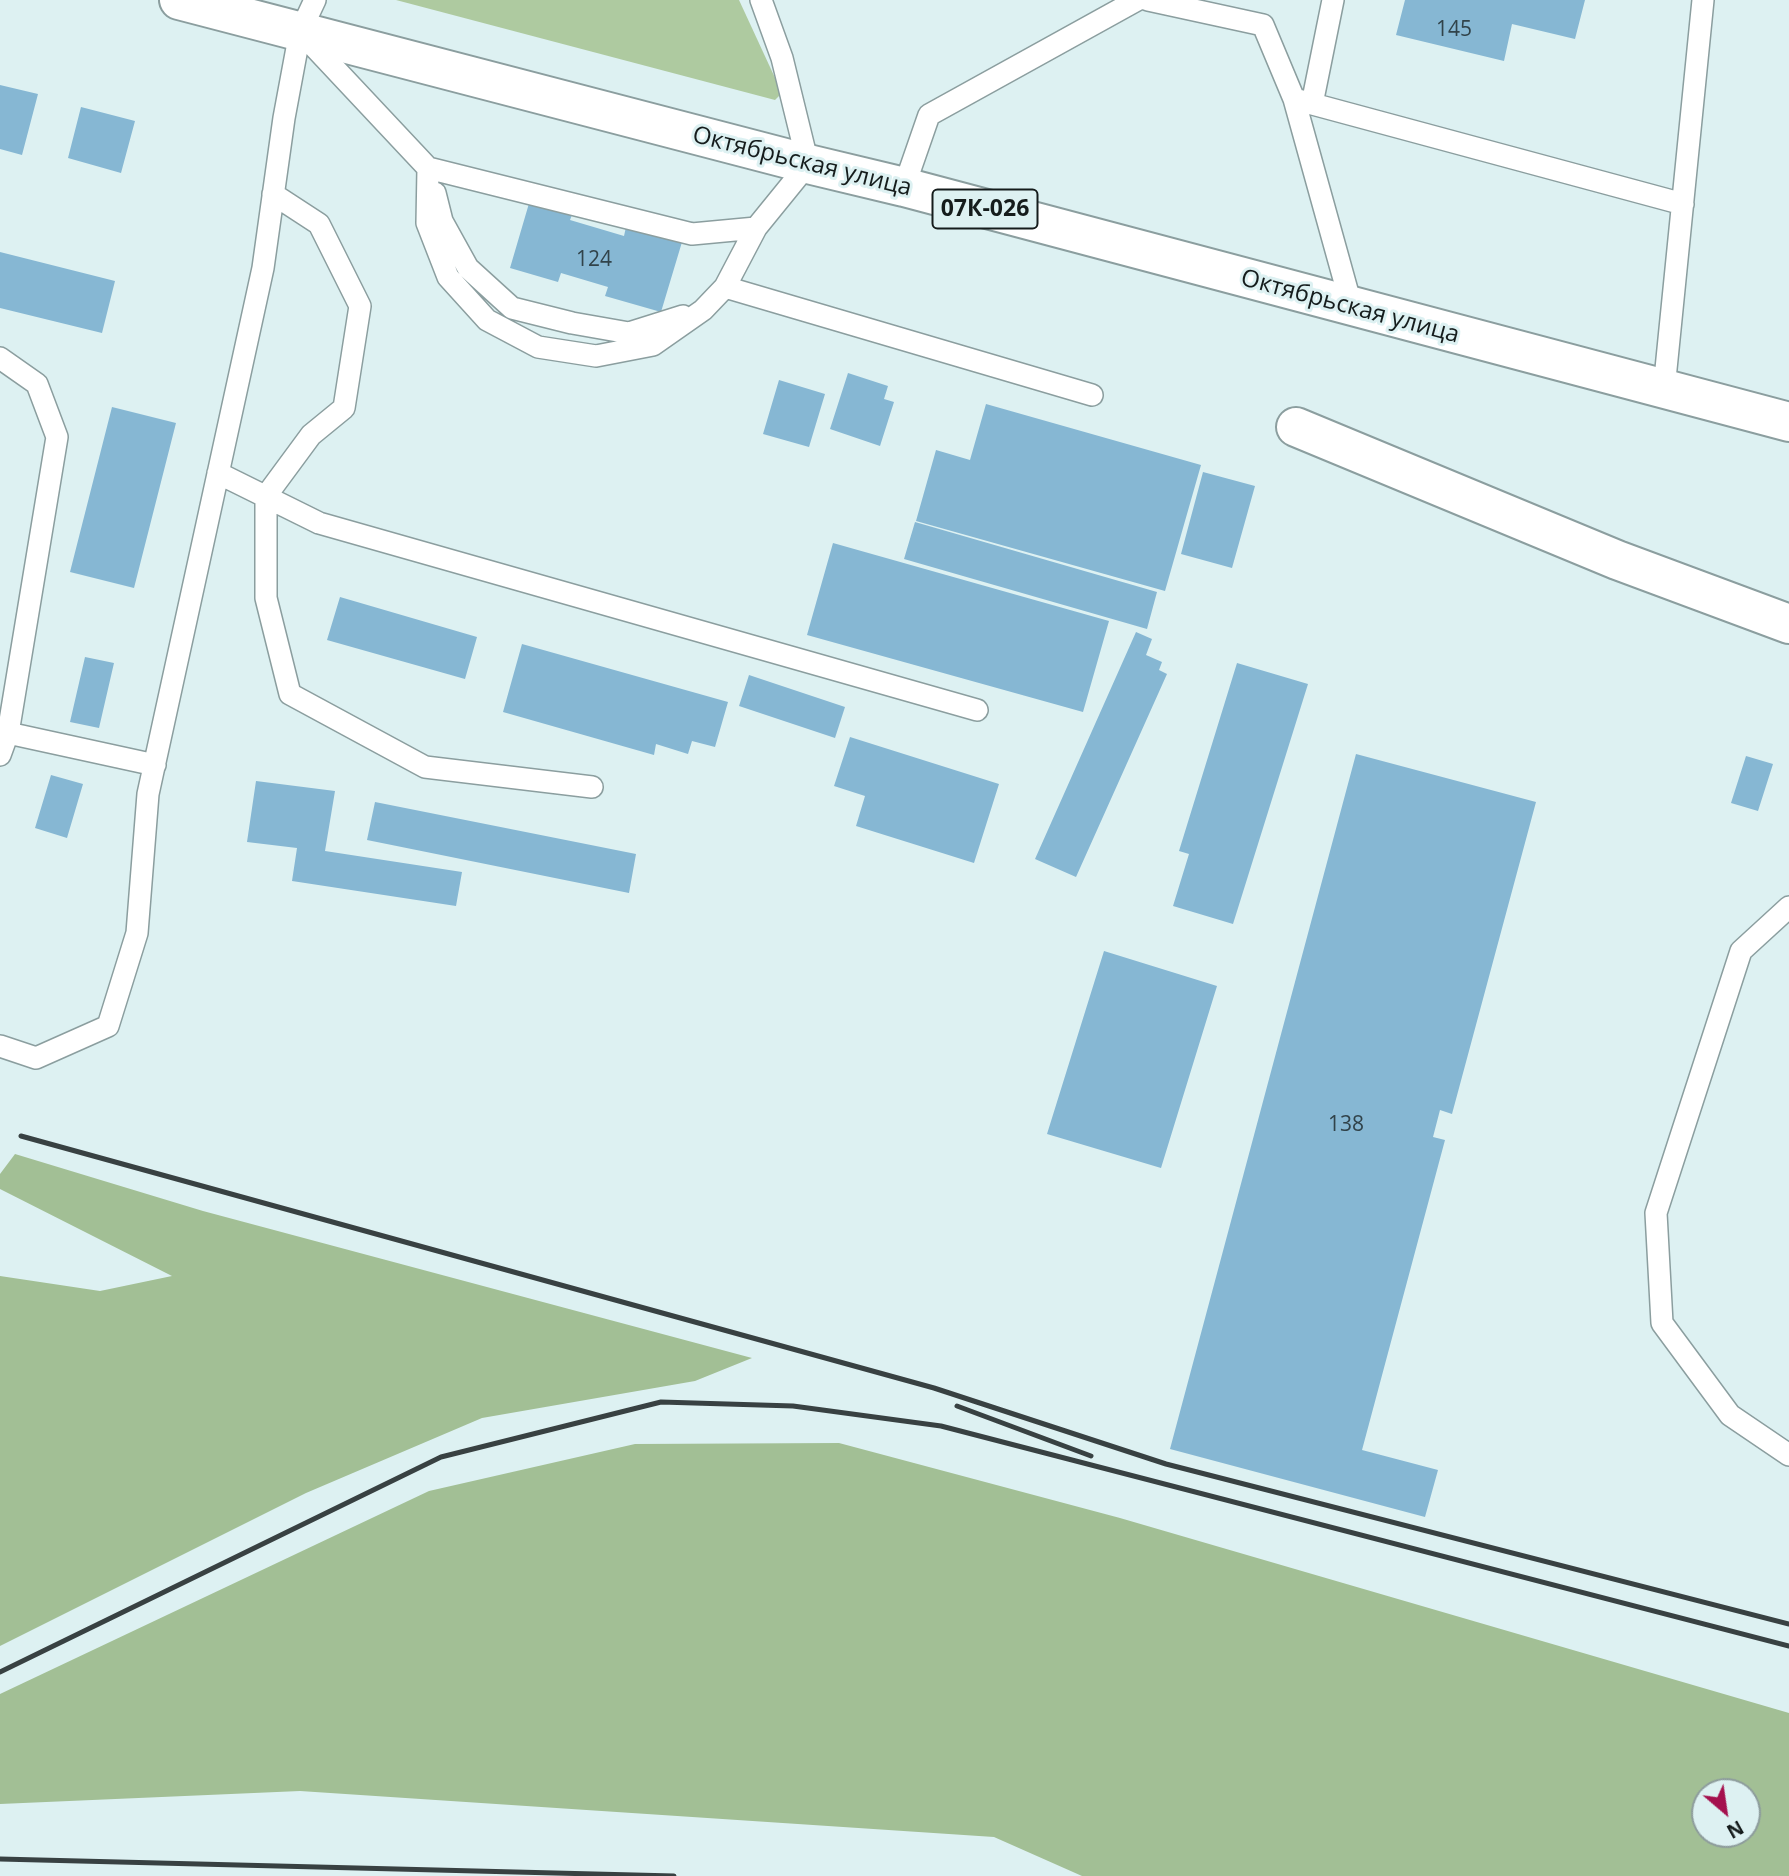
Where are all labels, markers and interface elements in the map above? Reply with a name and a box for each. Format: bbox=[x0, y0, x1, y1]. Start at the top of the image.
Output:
house number: 145 bbox=[1436, 17, 1472, 43]
street label: Октябрьская улица bbox=[689, 121, 915, 203]
road number: 07К-026 bbox=[932, 190, 1038, 229]
house number: 124 bbox=[576, 247, 612, 273]
street label: Октябрьская улица bbox=[1238, 264, 1462, 350]
house number: 138 bbox=[1328, 1112, 1364, 1138]
north arrow bbox=[1691, 1778, 1761, 1848]
text: N bbox=[1722, 1814, 1748, 1845]

